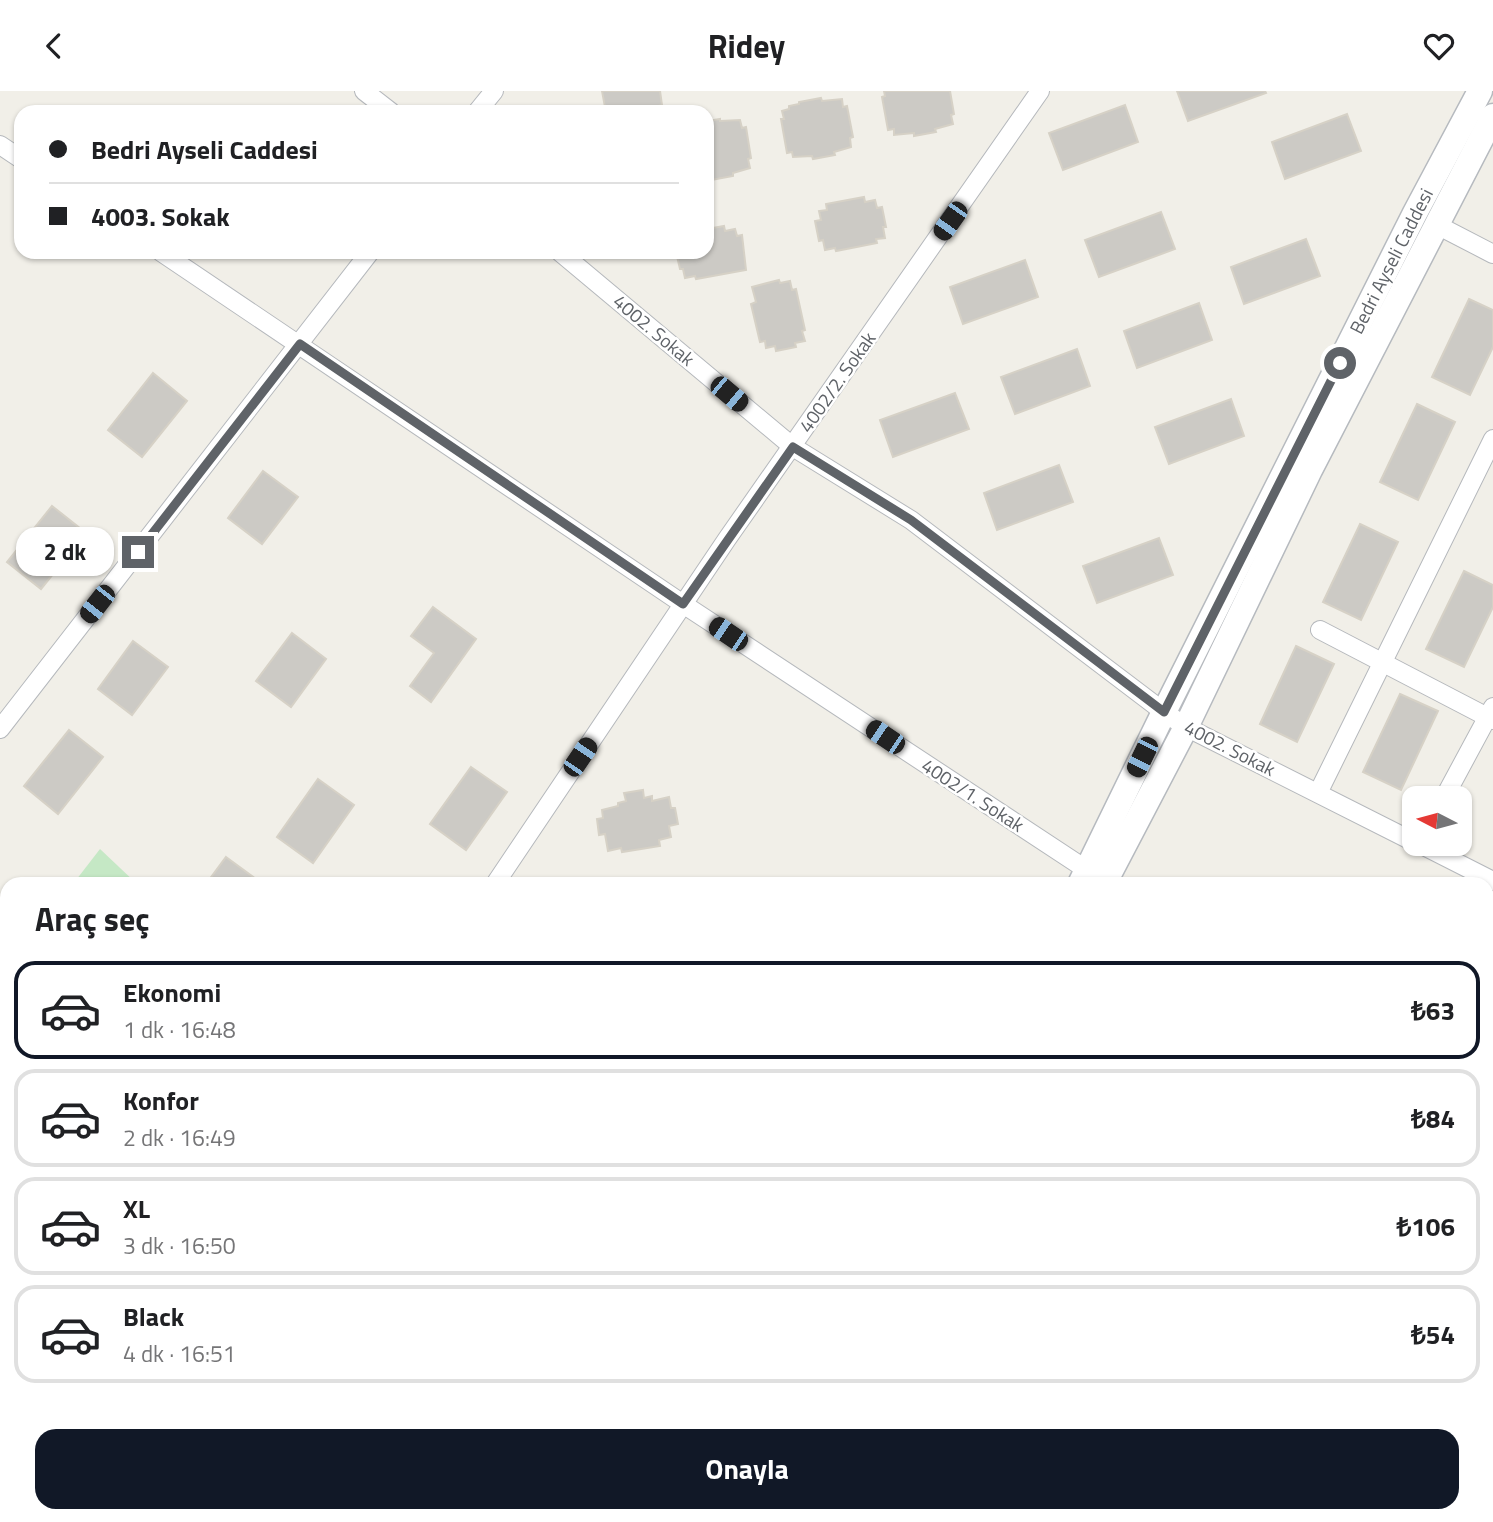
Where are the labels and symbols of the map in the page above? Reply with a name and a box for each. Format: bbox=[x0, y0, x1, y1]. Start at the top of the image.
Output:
street label: Bedri Ayseli Caddesi bbox=[1341, 183, 1440, 339]
car bbox=[930, 198, 971, 244]
street label: 4002. Sokak bbox=[607, 287, 702, 372]
street label: 4002/2. Sokak bbox=[791, 325, 882, 438]
route start bbox=[1324, 347, 1356, 379]
car bbox=[707, 372, 752, 416]
callout: 2 dk bbox=[16, 527, 114, 577]
route end bbox=[122, 536, 154, 568]
car bbox=[76, 581, 119, 627]
car bbox=[705, 614, 752, 654]
street label: 4002. Sokak bbox=[1180, 712, 1281, 783]
car bbox=[862, 717, 909, 757]
car bbox=[560, 734, 601, 780]
car bbox=[1124, 734, 1161, 780]
street label: 4002/1. Sokak bbox=[916, 750, 1030, 839]
north arrow bbox=[1402, 786, 1472, 856]

